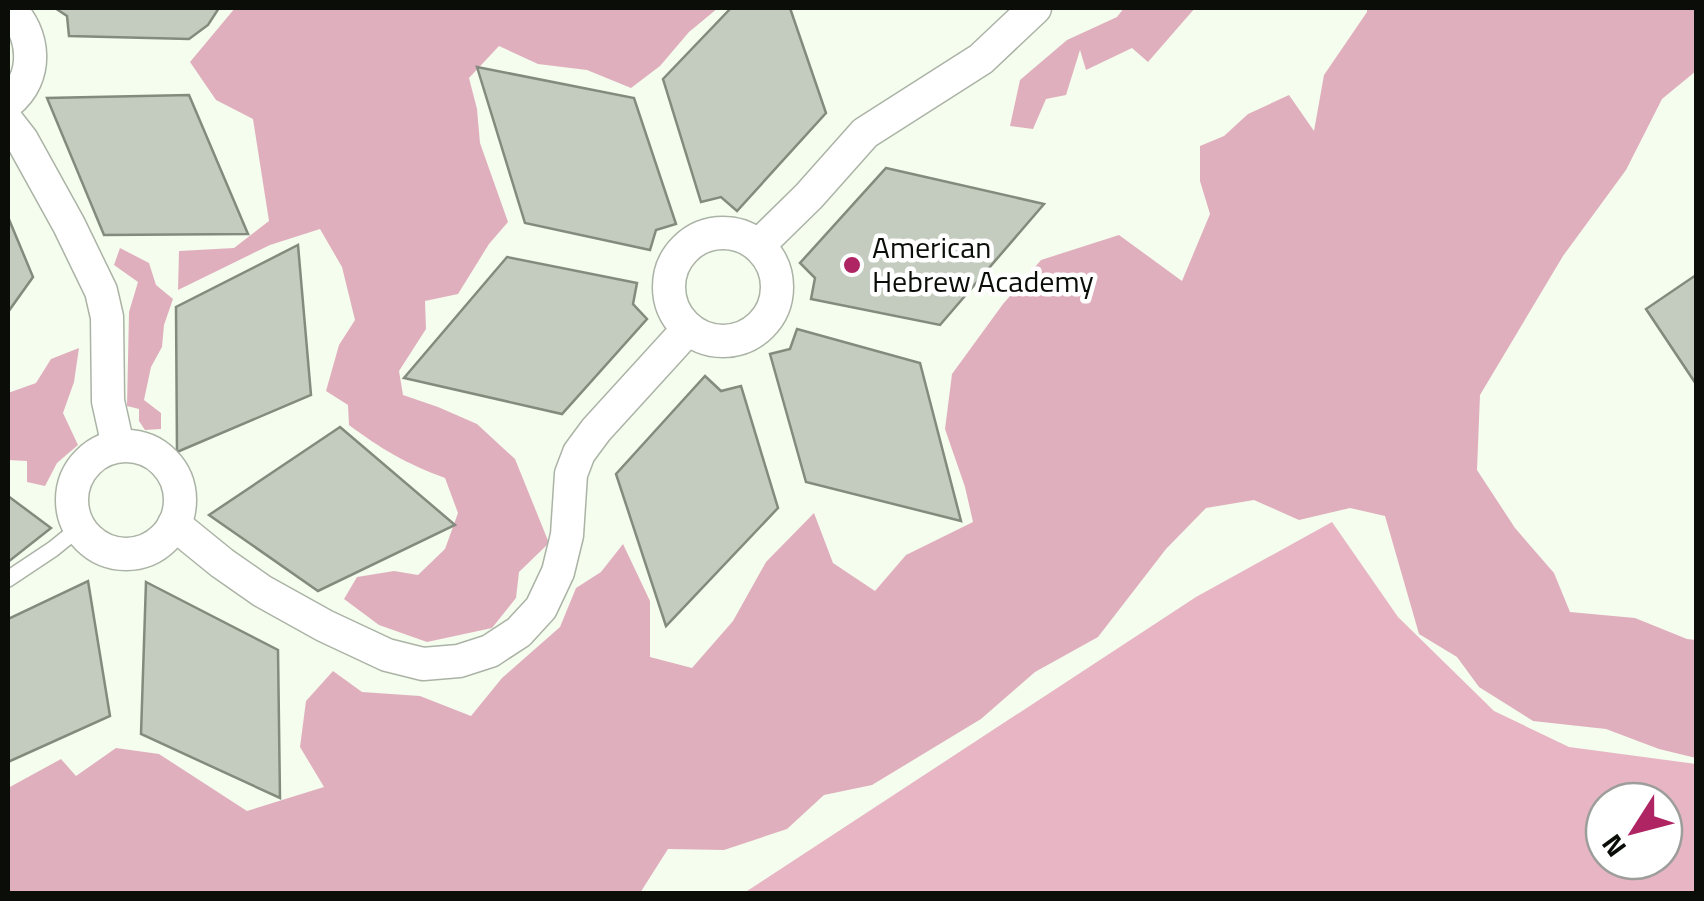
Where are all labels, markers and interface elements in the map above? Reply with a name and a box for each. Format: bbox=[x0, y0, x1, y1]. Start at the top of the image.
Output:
place label: American Hebrew Academy bbox=[872, 224, 1094, 304]
marker: American Hebrew Academy bbox=[841, 254, 863, 276]
north arrow bbox=[1584, 781, 1684, 881]
text: N bbox=[1590, 826, 1636, 866]

